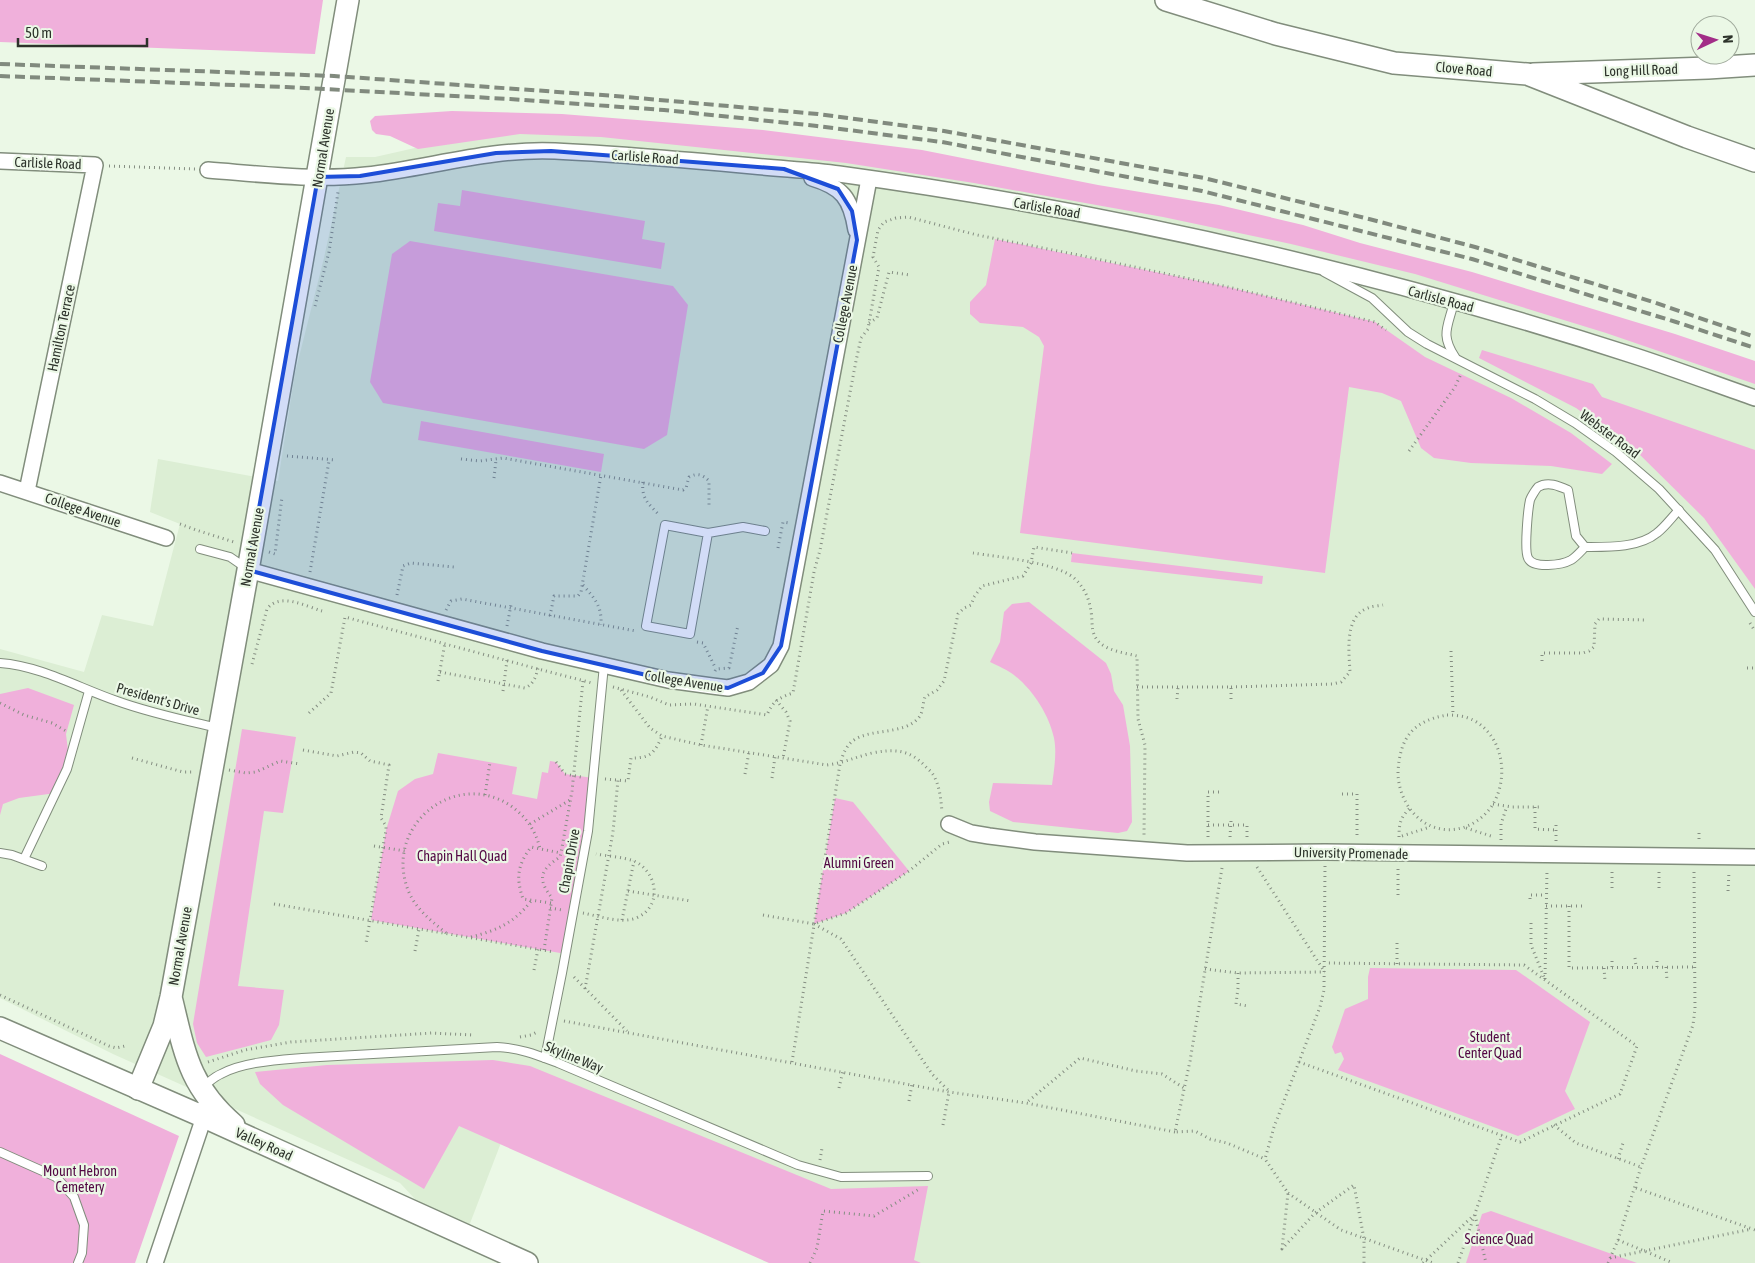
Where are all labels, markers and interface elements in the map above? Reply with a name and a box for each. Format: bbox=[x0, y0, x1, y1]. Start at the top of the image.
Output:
scale bar bbox=[18, 15, 146, 47]
north arrow bbox=[1690, 15, 1740, 65]
text: 50 m bbox=[25, 24, 52, 41]
text: N bbox=[1720, 34, 1736, 44]
street label: Clove Road bbox=[1435, 59, 1493, 79]
street label: Long Hill Road bbox=[1604, 61, 1678, 79]
street label: Normal Avenue bbox=[309, 107, 337, 189]
street label: Carlisle Road bbox=[611, 147, 679, 167]
street label: Carlisle Road bbox=[14, 154, 82, 172]
street label: Carlisle Road bbox=[1012, 194, 1082, 222]
street label: College Avenue bbox=[830, 264, 860, 344]
street label: Hamilton Terrace bbox=[44, 283, 78, 373]
street label: Carlisle Road bbox=[1406, 283, 1476, 315]
street label: Webster Road bbox=[1577, 406, 1643, 462]
street label: College Avenue bbox=[43, 490, 123, 530]
street label: Normal Avenue bbox=[237, 506, 267, 588]
street label: College Avenue bbox=[644, 667, 724, 695]
street label: President's Drive bbox=[115, 680, 201, 718]
street label: Chapin Drive bbox=[555, 827, 583, 895]
street label: University Promenade bbox=[1294, 844, 1408, 862]
park label: Chapin Hall Quad bbox=[417, 848, 507, 864]
park label: Alumni Green bbox=[824, 855, 894, 871]
street label: Normal Avenue bbox=[165, 905, 195, 987]
park label: Student Center Quad bbox=[1458, 1029, 1522, 1061]
street label: Skyline Way bbox=[542, 1038, 606, 1076]
street label: Valley Road bbox=[233, 1124, 295, 1164]
park label: Mount Hebron Cemetery bbox=[43, 1163, 117, 1195]
park label: Science Quad bbox=[1465, 1231, 1533, 1247]

